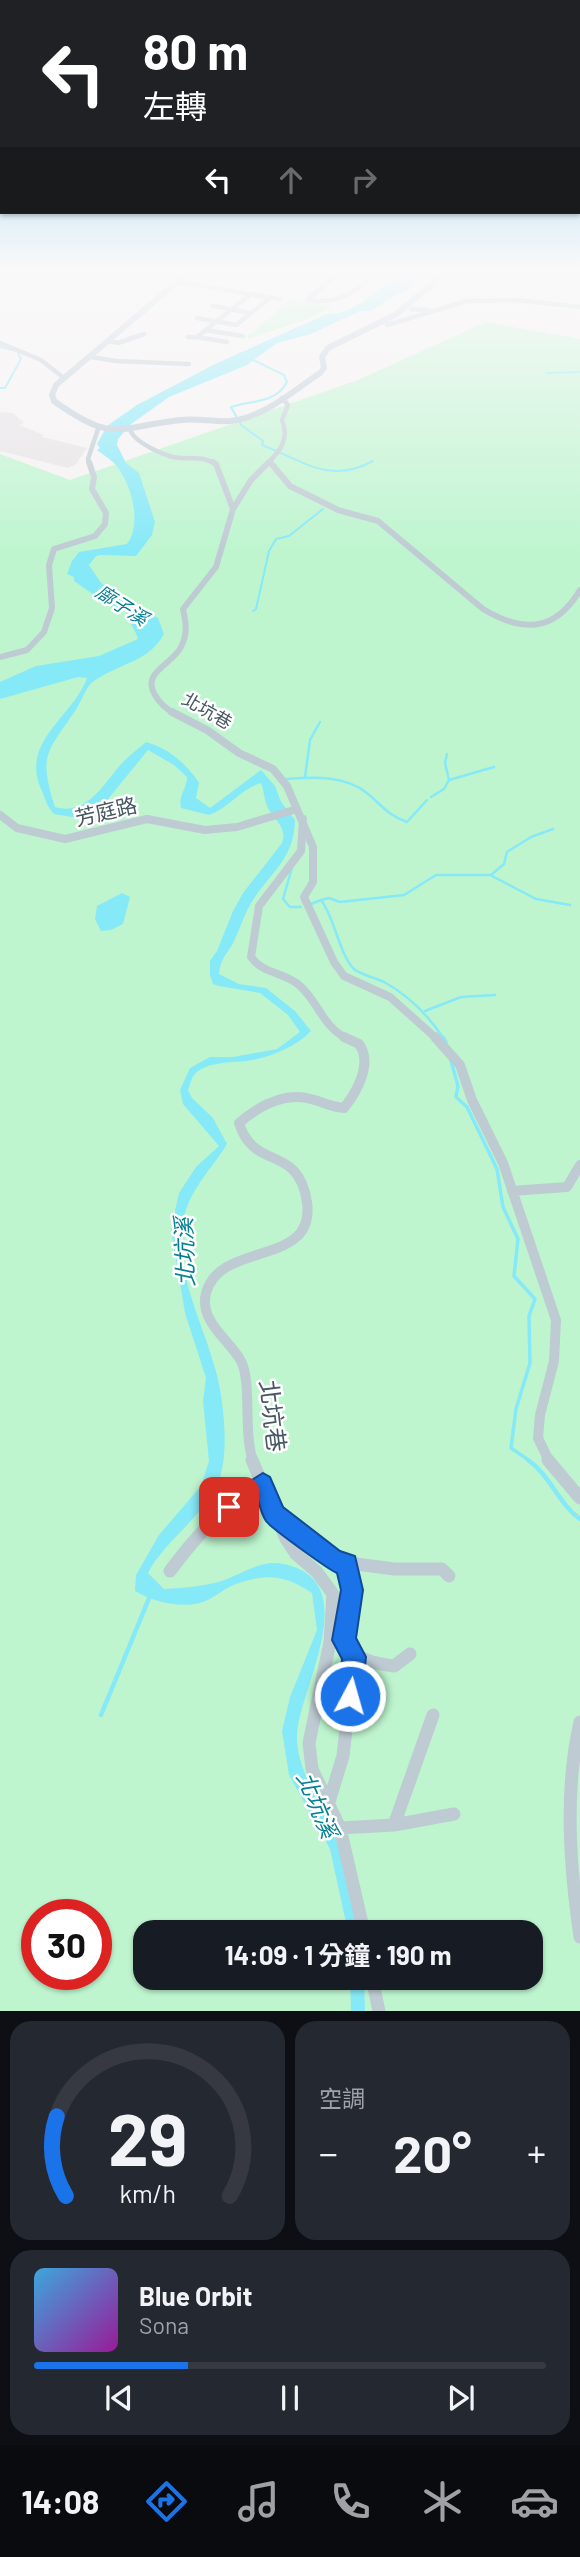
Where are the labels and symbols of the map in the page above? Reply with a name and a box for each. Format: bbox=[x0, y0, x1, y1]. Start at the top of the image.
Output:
water label: 廍子溪 bbox=[92, 579, 155, 631]
street label: 北坑巷 bbox=[179, 687, 236, 733]
street label: 芳庭路 bbox=[72, 791, 139, 830]
water label: 北坑溪 bbox=[169, 1214, 199, 1287]
street label: 北坑巷 bbox=[255, 1378, 292, 1453]
pin bbox=[199, 1477, 259, 1537]
position arrow bbox=[313, 1659, 387, 1733]
water label: 北坑溪 bbox=[292, 1767, 345, 1845]
speed limit sign: 30 bbox=[21, 1899, 112, 1990]

